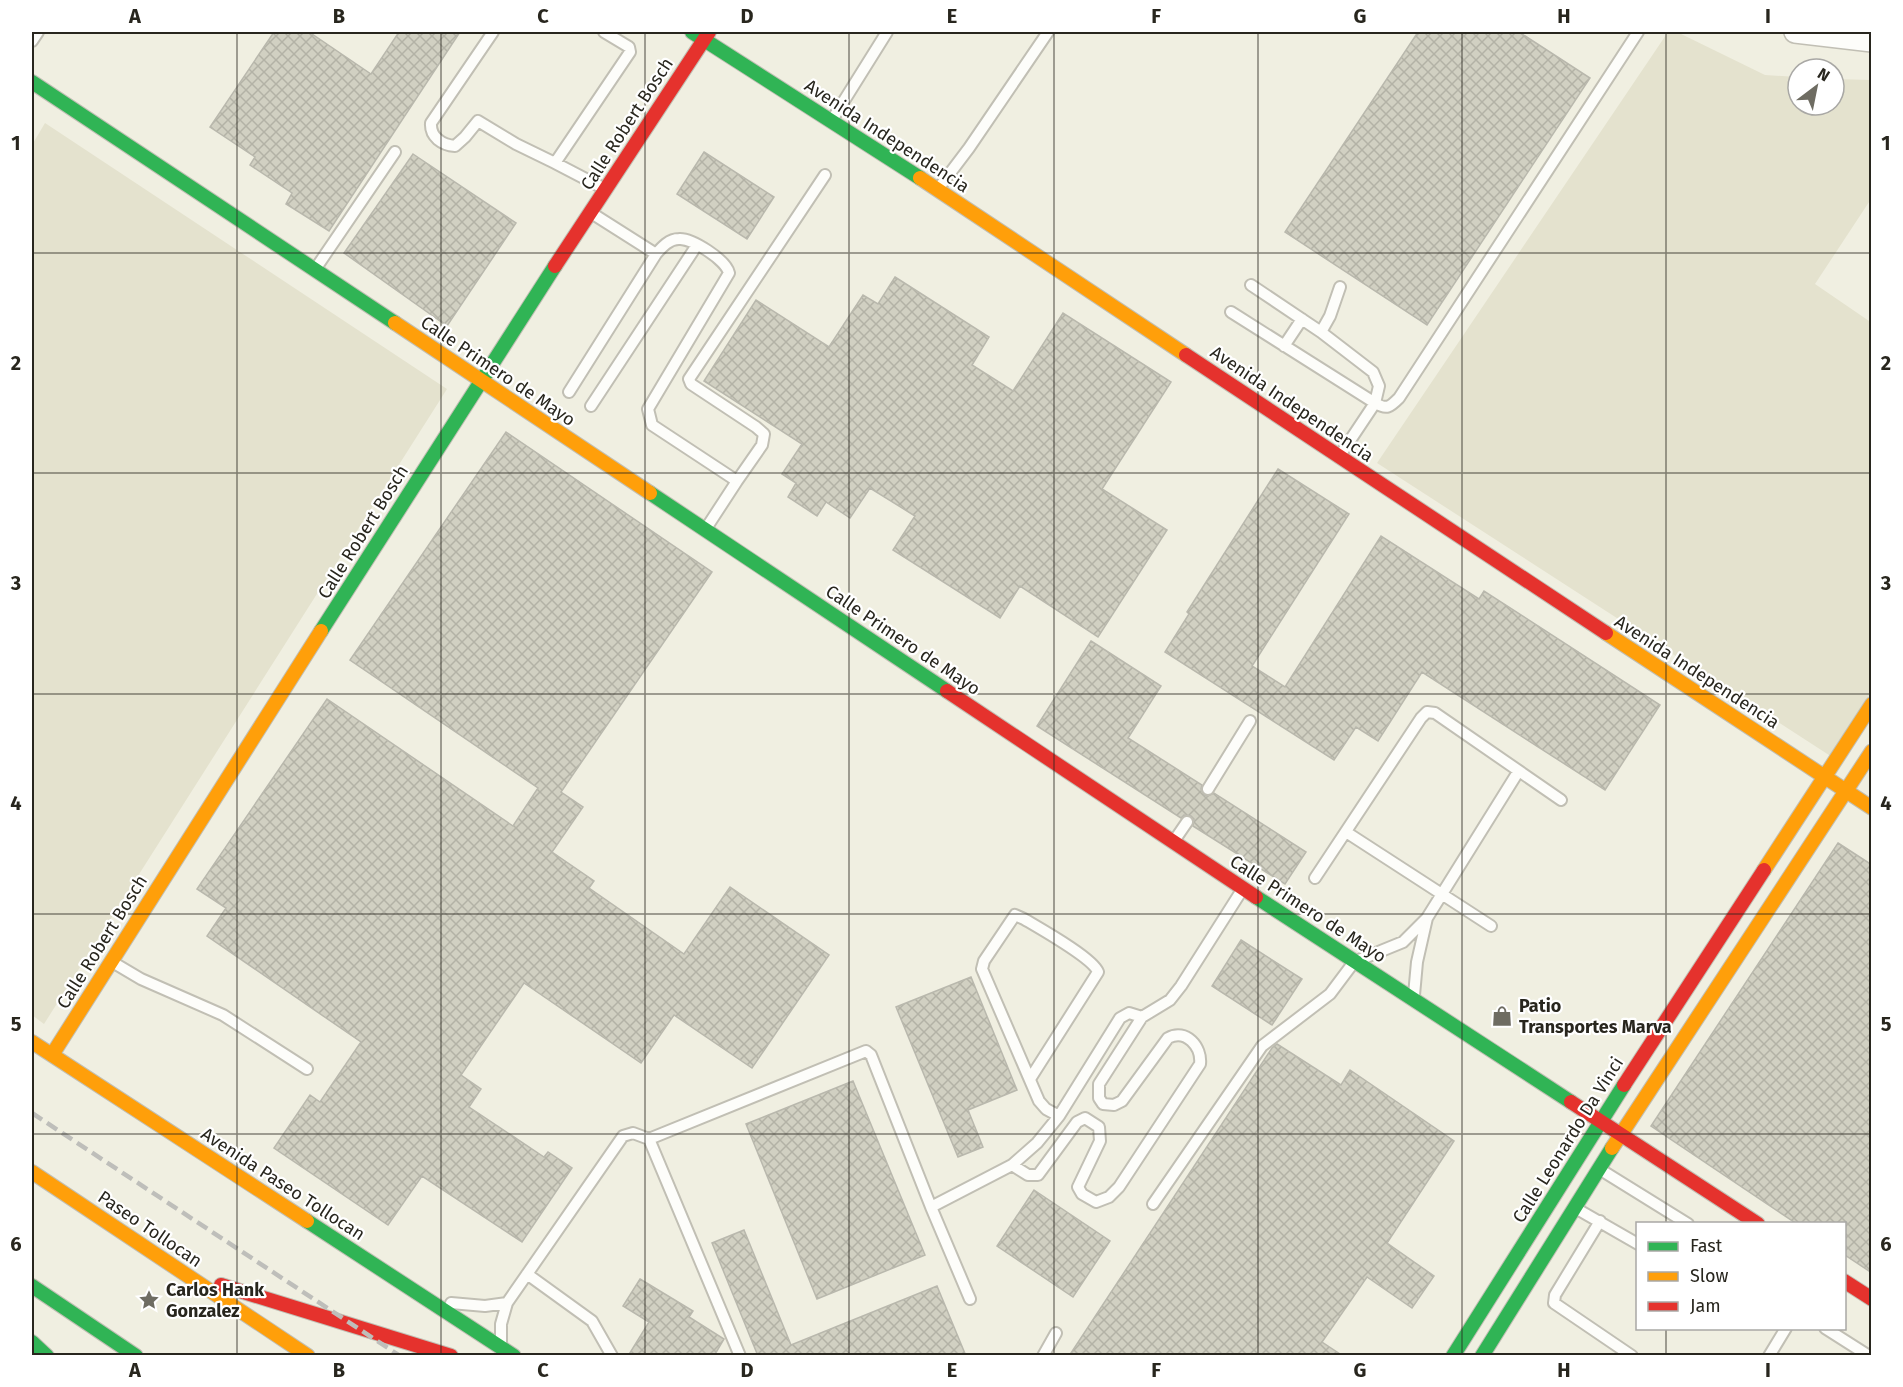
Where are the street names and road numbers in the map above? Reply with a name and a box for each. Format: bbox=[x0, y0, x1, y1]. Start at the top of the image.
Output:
street label: Calle Robert Bosch bbox=[576, 54, 678, 194]
street label: Avenida Independencia bbox=[801, 75, 973, 197]
street label: Calle Primero de Mayo bbox=[417, 311, 579, 431]
street label: Avenida Independencia bbox=[1206, 341, 1378, 467]
street label: Calle Robert Bosch bbox=[313, 461, 413, 603]
street label: Calle Primero de Mayo bbox=[822, 580, 984, 700]
street label: Avenida Independencia bbox=[1611, 611, 1783, 733]
street label: Calle Primero de Mayo bbox=[1226, 850, 1390, 968]
street label: Calle Robert Bosch bbox=[52, 871, 152, 1013]
street label: Calle Leonardo Da Vinci bbox=[1508, 1053, 1628, 1227]
street label: Avenida Paseo Tollocan bbox=[197, 1123, 369, 1245]
street label: Paseo Tollocan bbox=[94, 1186, 206, 1272]

